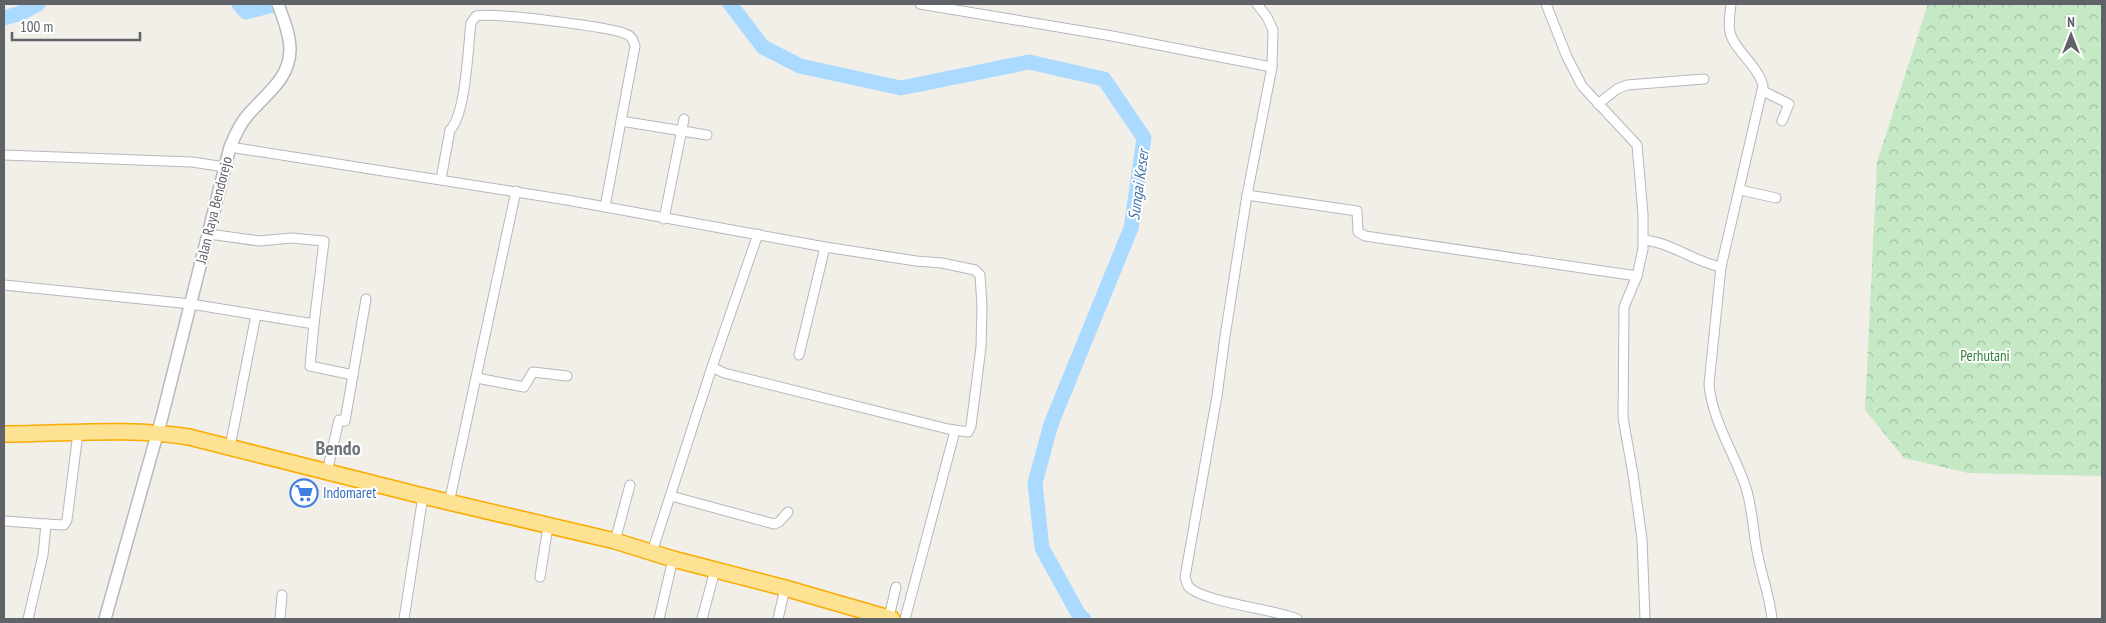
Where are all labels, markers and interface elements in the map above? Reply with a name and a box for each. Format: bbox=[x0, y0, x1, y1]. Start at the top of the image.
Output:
scale bar bbox=[12, 10, 140, 42]
north arrow bbox=[2046, 10, 2096, 60]
text: N bbox=[2067, 13, 2075, 31]
text: 100 m bbox=[20, 17, 53, 36]
water label: Sungai Keser bbox=[1123, 146, 1153, 222]
street label: Jalan Raya Bendorejo bbox=[191, 154, 236, 266]
park label: Perhutani bbox=[1960, 346, 2010, 365]
district label: Bendo bbox=[315, 435, 361, 461]
supermarket icon: Indomaret bbox=[289, 478, 319, 508]
place label: Indomaret bbox=[323, 483, 376, 502]

